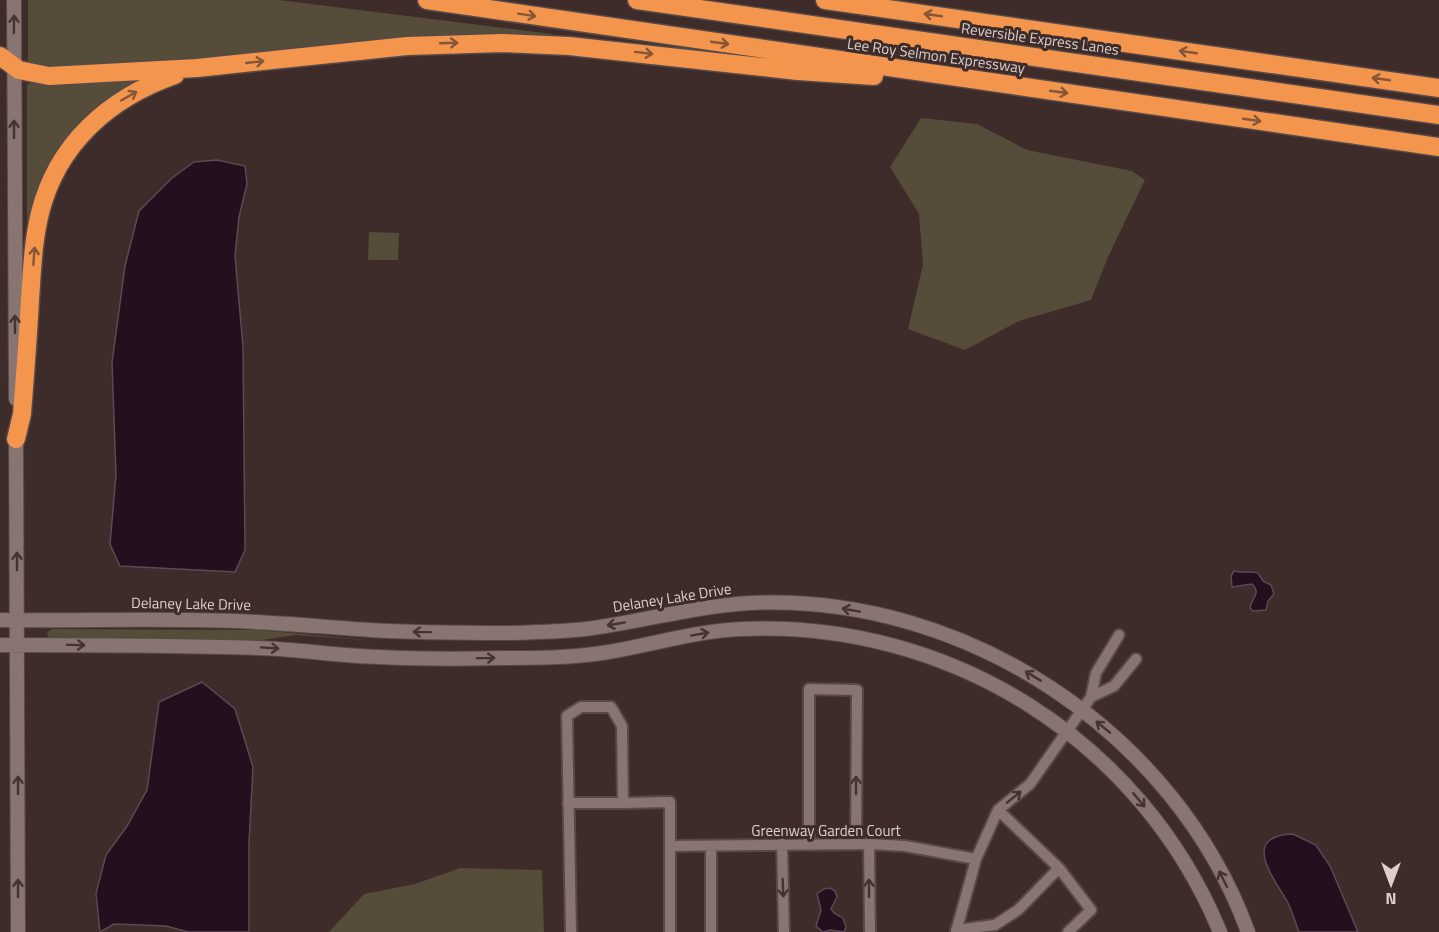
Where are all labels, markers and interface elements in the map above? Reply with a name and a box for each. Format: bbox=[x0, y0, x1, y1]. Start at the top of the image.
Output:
one-way arrow bbox=[516, 10, 536, 21]
one-way arrow bbox=[923, 10, 943, 21]
one-way arrow bbox=[8, 14, 20, 34]
street label: Reversible Express Lanes bbox=[960, 16, 1120, 61]
street label: Lee Roy Selmon Expressway bbox=[846, 32, 1027, 79]
one-way arrow bbox=[438, 38, 458, 49]
one-way arrow bbox=[709, 38, 729, 49]
one-way arrow bbox=[1179, 46, 1198, 57]
one-way arrow bbox=[633, 48, 653, 59]
one-way arrow bbox=[244, 56, 264, 67]
one-way arrow bbox=[1372, 74, 1391, 85]
one-way arrow bbox=[1049, 87, 1069, 98]
one-way arrow bbox=[120, 89, 137, 101]
one-way arrow bbox=[1242, 115, 1262, 126]
one-way arrow bbox=[8, 120, 20, 140]
one-way arrow bbox=[28, 247, 39, 267]
one-way arrow bbox=[9, 315, 21, 335]
one-way arrow bbox=[11, 552, 22, 572]
street label: Delaney Lake Drive bbox=[611, 577, 733, 618]
street label: Delaney Lake Drive bbox=[131, 591, 251, 616]
one-way arrow bbox=[842, 604, 861, 615]
one-way arrow bbox=[607, 618, 626, 629]
one-way arrow bbox=[412, 626, 432, 638]
one-way arrow bbox=[690, 628, 709, 639]
one-way arrow bbox=[65, 639, 85, 651]
one-way arrow bbox=[260, 643, 280, 654]
one-way arrow bbox=[476, 652, 496, 664]
one-way arrow bbox=[1025, 670, 1042, 682]
one-way arrow bbox=[1096, 720, 1111, 734]
one-way arrow bbox=[12, 775, 24, 795]
one-way arrow bbox=[850, 776, 862, 796]
one-way arrow bbox=[1005, 790, 1021, 803]
one-way arrow bbox=[1132, 792, 1145, 808]
street label: Greenway Garden Court bbox=[751, 819, 902, 842]
north arrow bbox=[1361, 854, 1421, 914]
one-way arrow bbox=[1217, 871, 1229, 888]
one-way arrow bbox=[12, 878, 24, 898]
one-way arrow bbox=[777, 878, 789, 898]
one-way arrow bbox=[863, 878, 875, 898]
text: N bbox=[1385, 887, 1397, 911]

